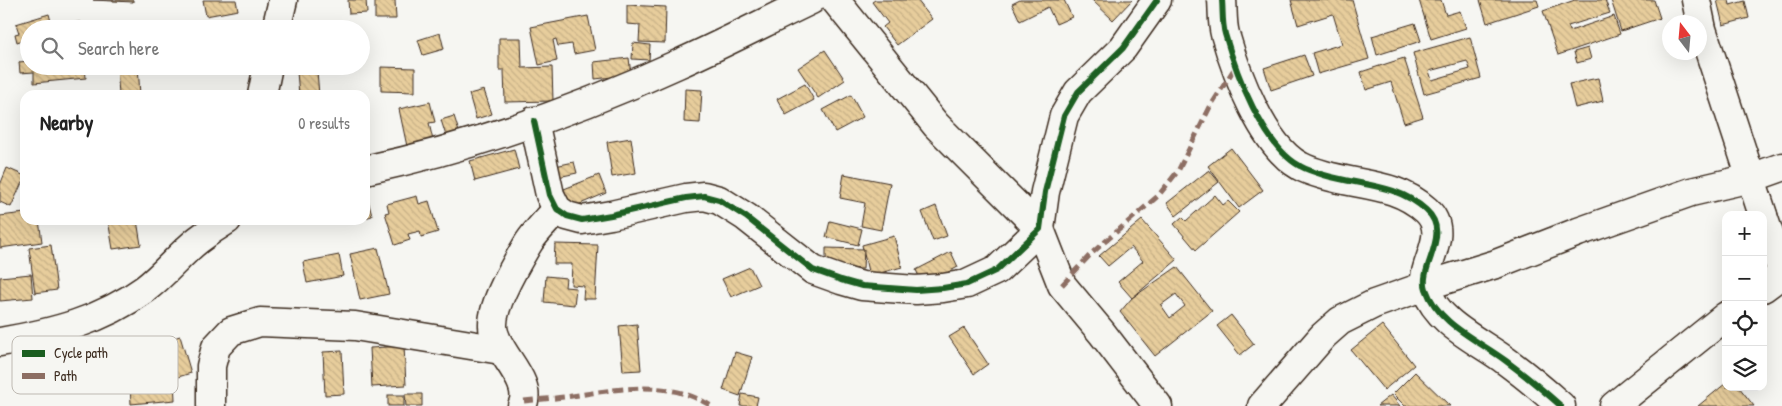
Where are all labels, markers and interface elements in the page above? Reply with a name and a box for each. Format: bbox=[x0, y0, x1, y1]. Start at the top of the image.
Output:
north arrow bbox=[1662, 15, 1707, 60]
search box bbox=[20, 20, 370, 75]
icon: search bbox=[38, 34, 66, 62]
text: Search here bbox=[78, 35, 159, 61]
text: Nearby bbox=[40, 108, 93, 137]
text: 0 results bbox=[298, 112, 350, 134]
map controls bbox=[1722, 211, 1767, 391]
button: + bbox=[1722, 211, 1767, 256]
button: − bbox=[1722, 256, 1767, 301]
button: locate bbox=[1722, 301, 1767, 346]
legend bbox=[12, 336, 178, 394]
text: Cycle path bbox=[54, 343, 108, 363]
button: layers bbox=[1722, 346, 1767, 391]
text: Path bbox=[54, 366, 77, 385]

